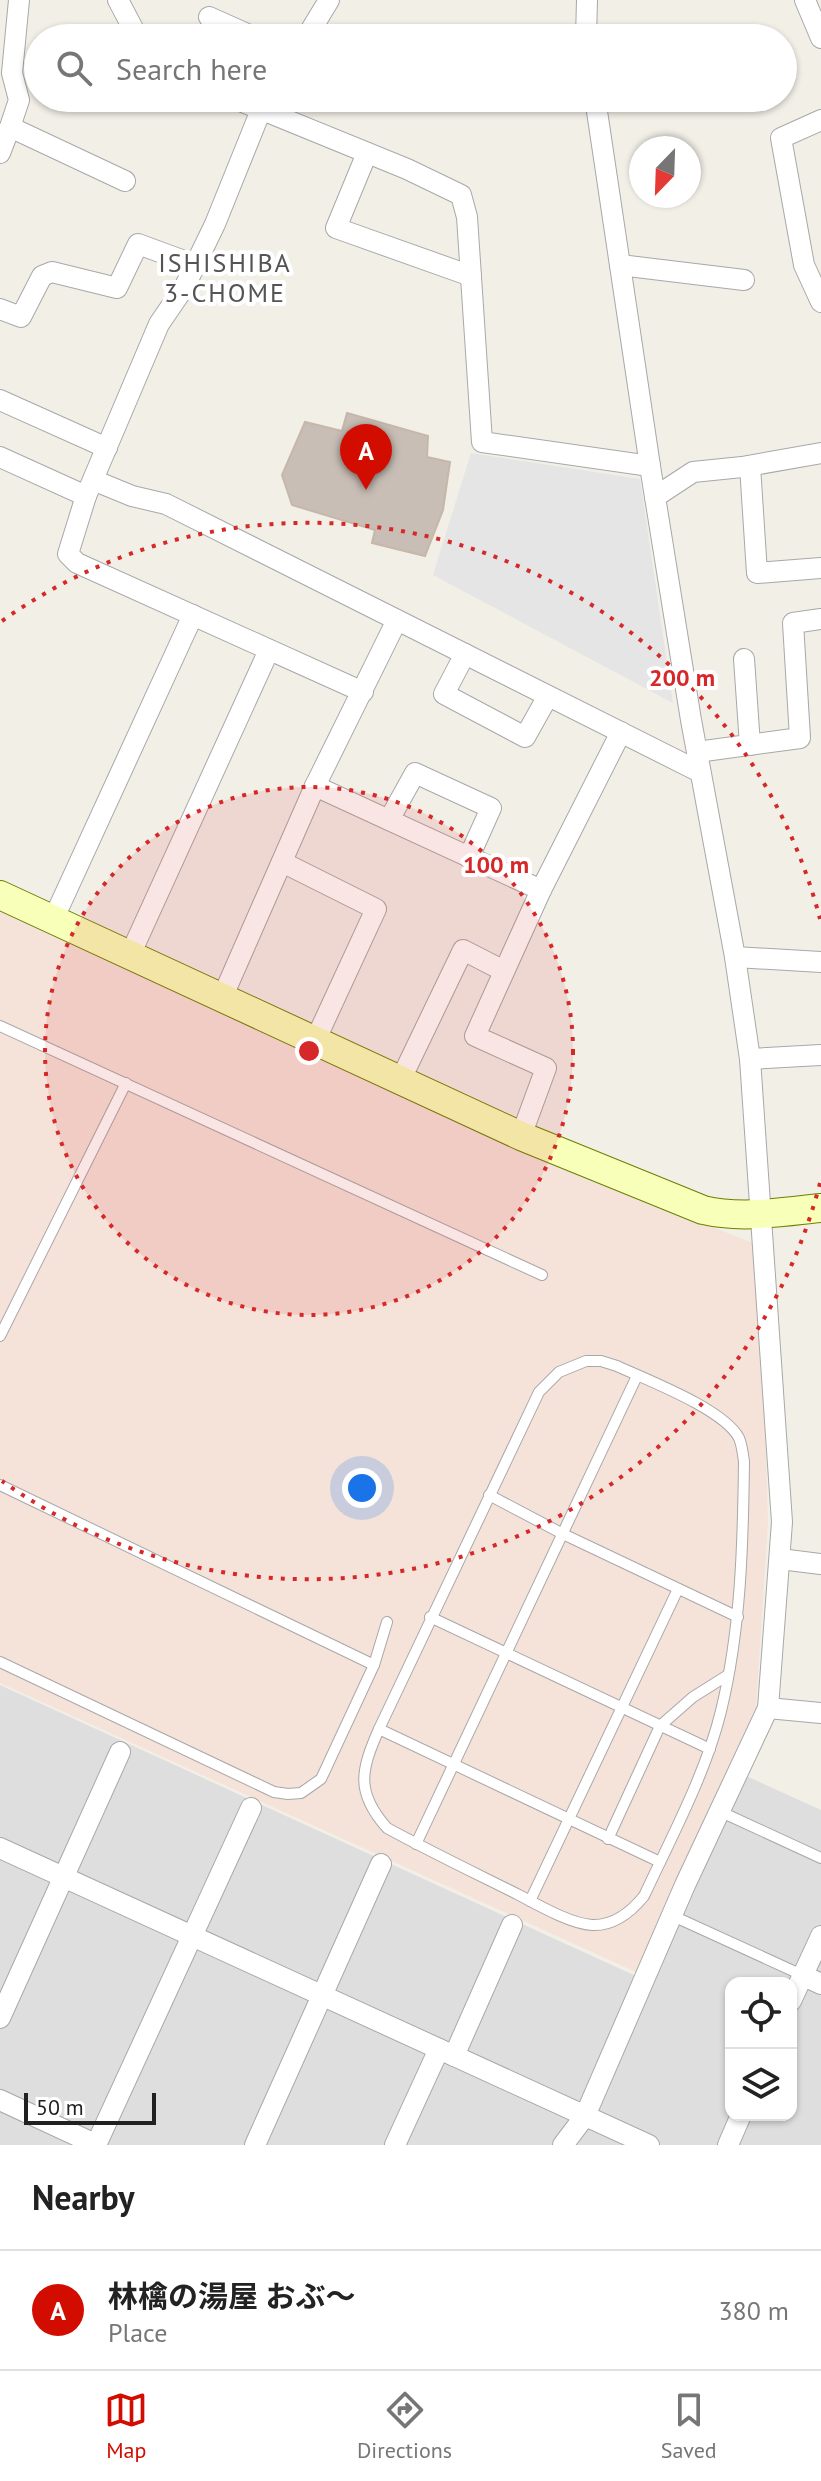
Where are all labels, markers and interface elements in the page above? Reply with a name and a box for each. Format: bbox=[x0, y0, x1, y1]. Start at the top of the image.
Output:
search box bbox=[24, 24, 797, 112]
icon: search bbox=[52, 46, 96, 90]
text: Search here bbox=[116, 49, 267, 88]
north arrow bbox=[629, 136, 701, 208]
district label: ISHISHIBA 3-CHOME bbox=[158, 246, 292, 309]
pin: A bbox=[340, 424, 392, 490]
text: 200 m bbox=[649, 662, 715, 693]
text: 100 m bbox=[463, 849, 529, 880]
centre of rings bbox=[295, 1037, 323, 1065]
your location bbox=[342, 1468, 382, 1508]
map controls bbox=[725, 1977, 797, 2121]
button: locate bbox=[725, 1977, 797, 2049]
button: layers bbox=[725, 2049, 797, 2121]
scale bar bbox=[24, 2089, 156, 2125]
text: 50 m bbox=[36, 2093, 84, 2121]
text: Nearby bbox=[32, 2175, 134, 2219]
text: 林檎の湯屋 おぶ～ bbox=[108, 2276, 356, 2315]
text: A bbox=[50, 2294, 66, 2327]
text: 380 m bbox=[718, 2294, 789, 2327]
text: Place bbox=[108, 2316, 167, 2349]
tab: Map bbox=[104, 2388, 148, 2464]
tab: Directions bbox=[357, 2388, 452, 2464]
tab: Saved bbox=[661, 2388, 717, 2464]

